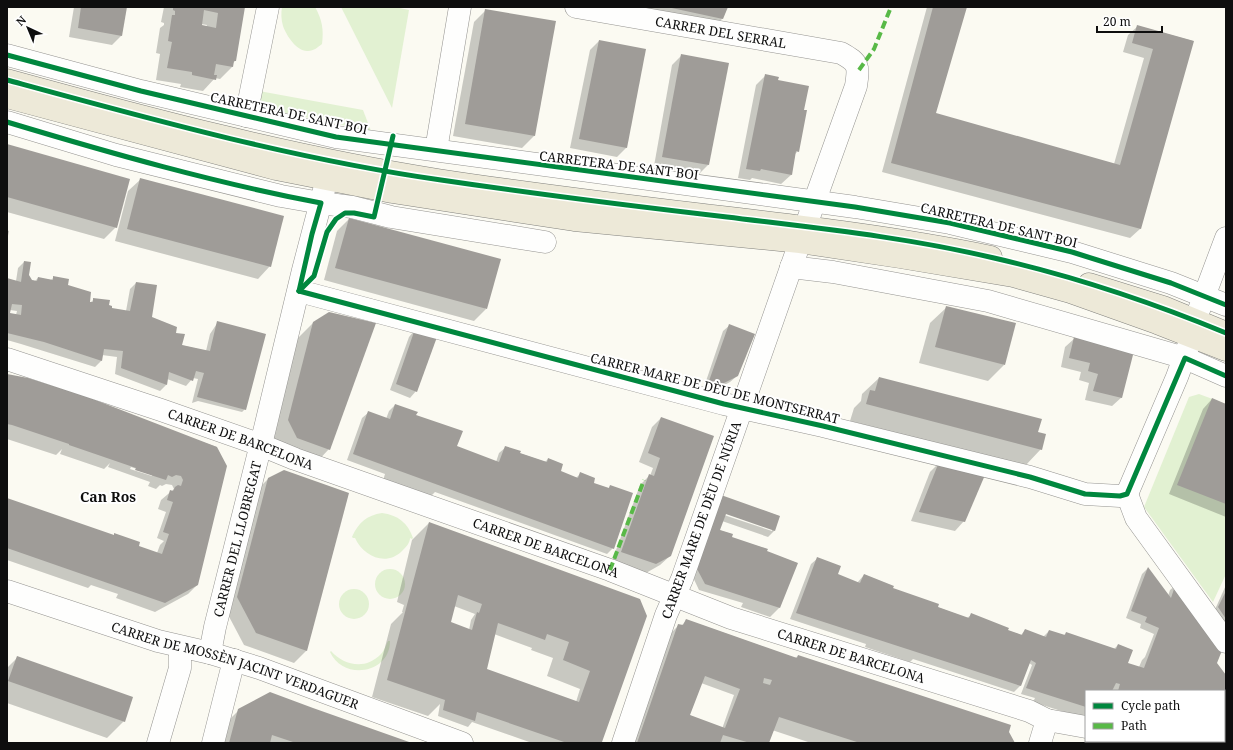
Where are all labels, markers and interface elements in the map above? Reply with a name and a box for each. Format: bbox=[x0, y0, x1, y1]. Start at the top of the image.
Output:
north arrow bbox=[8, 8, 48, 48]
scale bar bbox=[1097, 8, 1162, 34]
text: N bbox=[12, 12, 29, 29]
street label: CARRER DEL SERRAL bbox=[654, 12, 788, 52]
text: 20 m bbox=[1103, 13, 1131, 30]
street label: CARRETERA DE SANT BOI bbox=[209, 88, 370, 139]
street label: CARRETERA DE SANT BOI bbox=[538, 146, 700, 184]
street label: CARRETERA DE SANT BOI bbox=[919, 198, 1079, 252]
street label: CARRER MARE DE DÈU DE MONTSERRAT bbox=[589, 348, 841, 428]
street label: CARRER DE BARCELONA bbox=[165, 404, 317, 474]
street label: CARRER MARE DE DÈU DE NÚRIA bbox=[657, 418, 746, 621]
street label: CARRER DEL LLOBREGAT bbox=[209, 459, 265, 619]
district label: Can Ros bbox=[80, 487, 136, 506]
street label: CARRER DE BARCELONA bbox=[470, 513, 622, 582]
street label: CARRER DE MOSSÈN JACINT VERDAGUER bbox=[109, 617, 362, 713]
street label: CARRER DE BARCELONA bbox=[775, 624, 928, 687]
legend bbox=[1085, 690, 1225, 742]
text: Cycle path bbox=[1121, 697, 1181, 714]
text: Path bbox=[1121, 717, 1147, 734]

